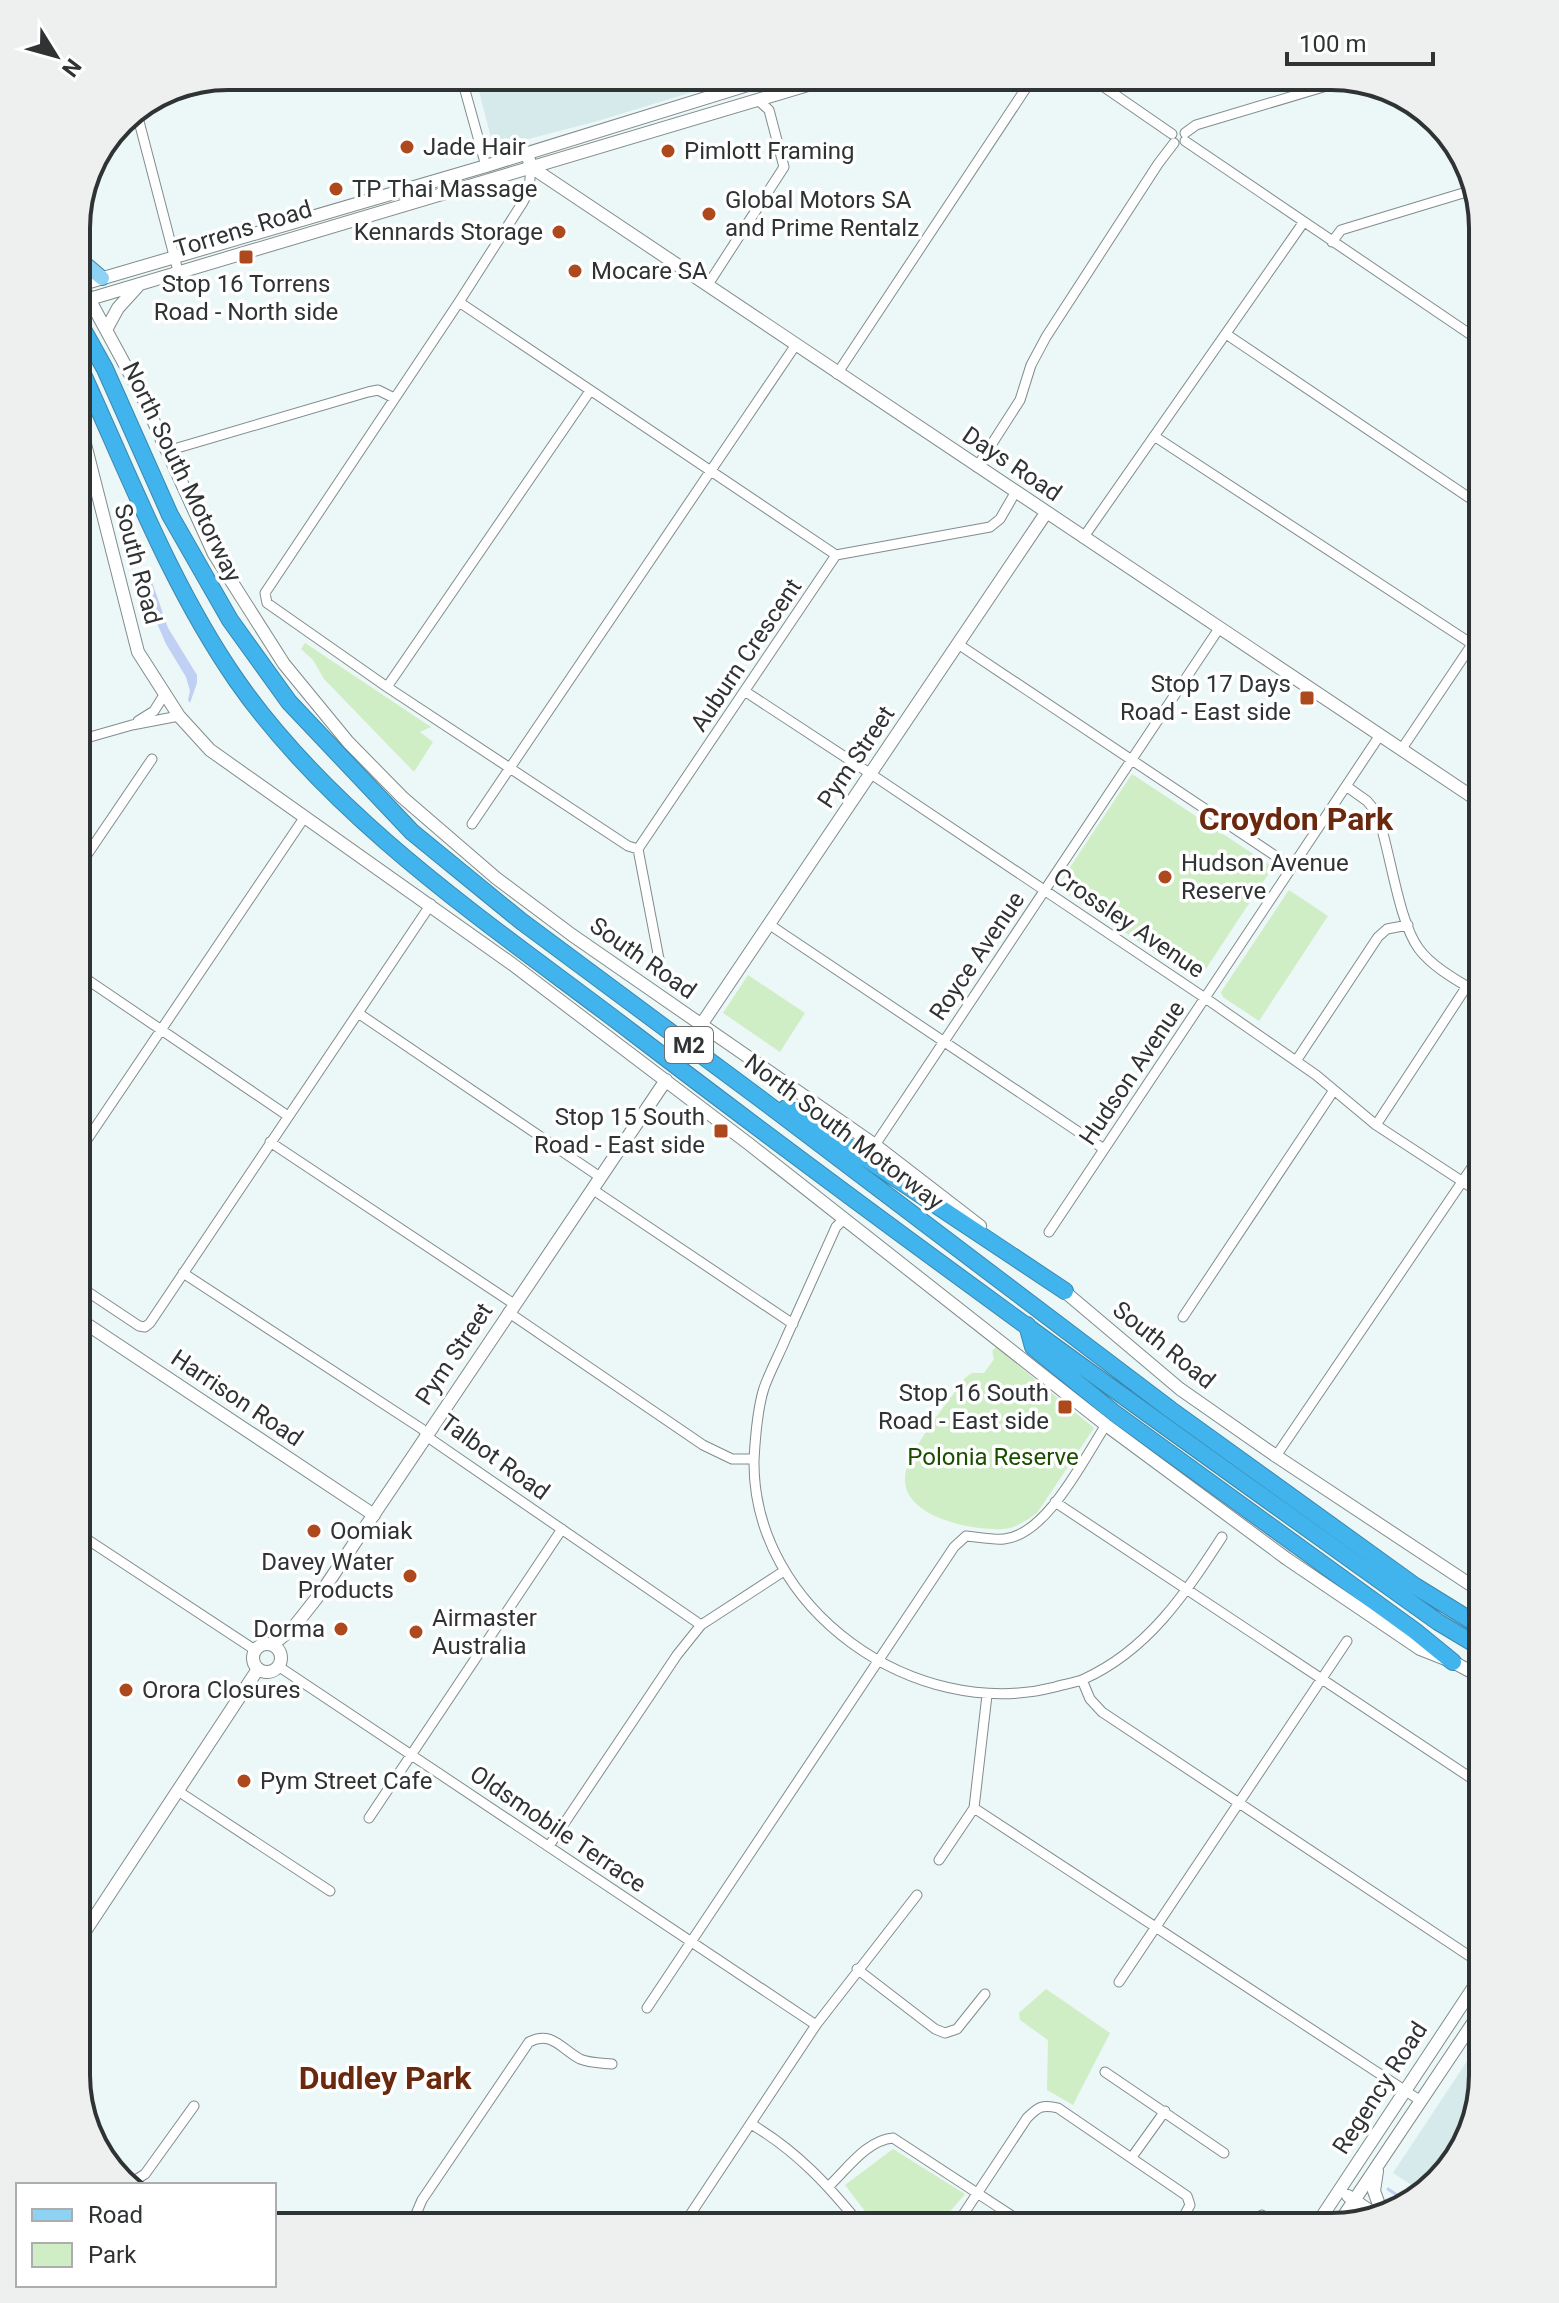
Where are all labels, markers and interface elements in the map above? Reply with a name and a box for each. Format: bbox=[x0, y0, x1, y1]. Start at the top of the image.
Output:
north arrow bbox=[16, 16, 96, 96]
scale bar bbox=[1287, 16, 1433, 66]
text: 100 m bbox=[1299, 30, 1366, 58]
text: N bbox=[57, 54, 86, 81]
place label: Jade Hair bbox=[423, 133, 526, 161]
place label: Pimlott Framing bbox=[684, 137, 855, 165]
marker: Jade Hair bbox=[398, 138, 416, 156]
marker: Pimlott Framing bbox=[659, 142, 677, 160]
place label: TP Thai Massage bbox=[352, 175, 537, 203]
marker: TP Thai Massage bbox=[327, 180, 345, 198]
place label: Global Motors SA and Prime Rentalz bbox=[725, 186, 919, 242]
street label: Torrens Road bbox=[171, 195, 315, 263]
marker: Global Motors SA and Prime Rentalz bbox=[700, 205, 718, 223]
place label: Kennards Storage bbox=[354, 218, 543, 246]
marker: Kennards Storage bbox=[550, 223, 568, 241]
marker: Stop 16 Torrens Road - North side bbox=[237, 248, 255, 266]
place label: Mocare SA bbox=[591, 257, 708, 285]
marker: Mocare SA bbox=[566, 262, 584, 280]
place label: Stop 16 Torrens Road - North side bbox=[154, 270, 338, 326]
street label: North South Motorway bbox=[117, 357, 248, 587]
street label: Days Road bbox=[957, 421, 1067, 507]
street label: South Road bbox=[109, 501, 167, 627]
street label: Auburn Crescent bbox=[685, 573, 807, 737]
place label: Stop 17 Days Road - East side bbox=[1120, 670, 1291, 726]
marker: Stop 17 Days Road - East side bbox=[1298, 689, 1316, 707]
street label: Pym Street bbox=[812, 701, 900, 813]
district label: Croydon Park bbox=[1199, 800, 1394, 838]
place label: Hudson Avenue Reserve bbox=[1181, 849, 1349, 905]
street label: Crossley Avenue bbox=[1048, 862, 1210, 984]
marker: Hudson Avenue Reserve bbox=[1156, 868, 1174, 886]
street label: Royce Avenue bbox=[924, 886, 1030, 1026]
street label: South Road bbox=[584, 911, 702, 1005]
street label: Hudson Avenue bbox=[1074, 996, 1190, 1150]
road number: M2 bbox=[665, 1027, 713, 1063]
street label: North South Motorway bbox=[739, 1048, 949, 1216]
place label: Stop 15 South Road - East side bbox=[534, 1103, 705, 1159]
marker: Stop 15 South Road - East side bbox=[712, 1122, 730, 1140]
street label: South Road bbox=[1107, 1295, 1221, 1395]
street label: Pym Street bbox=[410, 1298, 498, 1410]
street label: Harrison Road bbox=[166, 1344, 308, 1452]
place label: Stop 16 South Road - East side bbox=[878, 1379, 1049, 1435]
marker: Stop 16 South Road - East side bbox=[1056, 1398, 1074, 1416]
street label: Talbot Road bbox=[435, 1408, 555, 1506]
park label: Polonia Reserve bbox=[907, 1443, 1079, 1471]
place label: Oomiak bbox=[330, 1517, 413, 1545]
marker: Oomiak bbox=[305, 1522, 323, 1540]
place label: Davey Water Products bbox=[261, 1548, 394, 1604]
marker: Davey Water Products bbox=[401, 1567, 419, 1585]
place label: Airmaster Australia bbox=[432, 1604, 537, 1660]
place label: Dorma bbox=[253, 1615, 325, 1643]
marker: Dorma bbox=[332, 1620, 350, 1638]
marker: Airmaster Australia bbox=[407, 1623, 425, 1641]
place label: Orora Closures bbox=[142, 1676, 301, 1704]
marker: Orora Closures bbox=[117, 1681, 135, 1699]
street label: Oldsmobile Terrace bbox=[465, 1760, 651, 1898]
place label: Pym Street Cafe bbox=[260, 1767, 432, 1795]
marker: Pym Street Cafe bbox=[235, 1772, 253, 1790]
street label: Regency Road bbox=[1327, 2017, 1433, 2159]
district label: Dudley Park bbox=[299, 2059, 472, 2097]
legend bbox=[16, 2183, 276, 2287]
text: Road bbox=[88, 2201, 143, 2229]
text: Park bbox=[88, 2241, 137, 2269]

